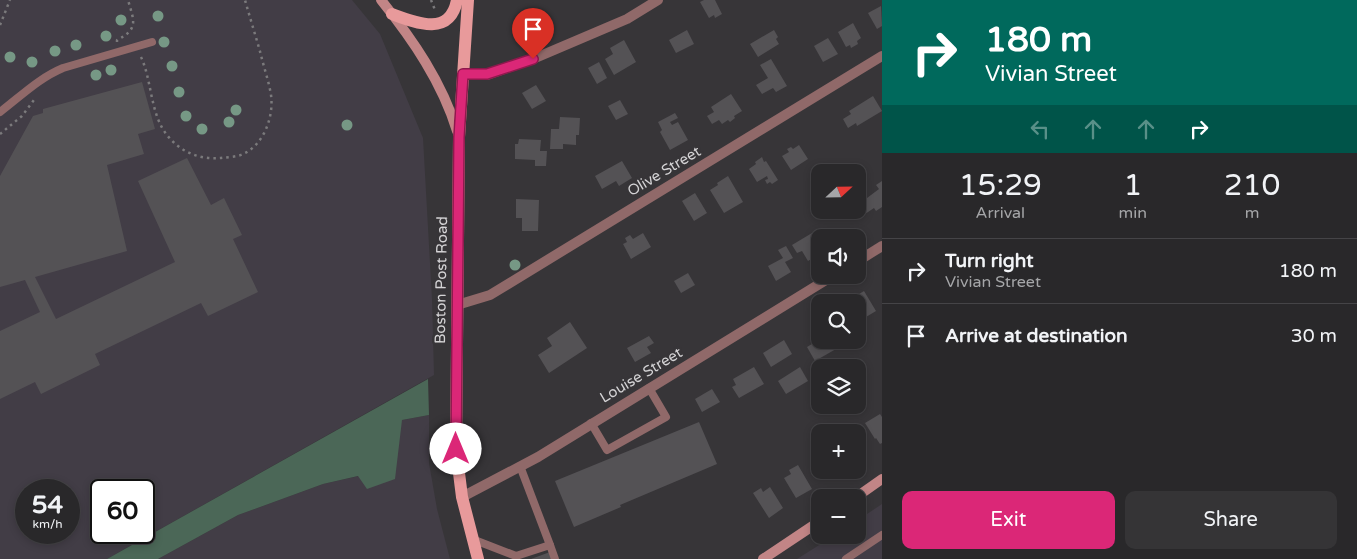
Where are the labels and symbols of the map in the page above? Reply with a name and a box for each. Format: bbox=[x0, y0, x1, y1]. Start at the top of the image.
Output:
pin bbox=[512, 8, 554, 59]
street label: Olive Street bbox=[624, 142, 704, 200]
north arrow bbox=[811, 164, 866, 219]
street label: Boston Post Road bbox=[431, 216, 451, 344]
street label: Louise Street bbox=[596, 343, 686, 407]
position arrow bbox=[429, 422, 481, 474]
speed limit sign: 60 bbox=[90, 479, 155, 544]

